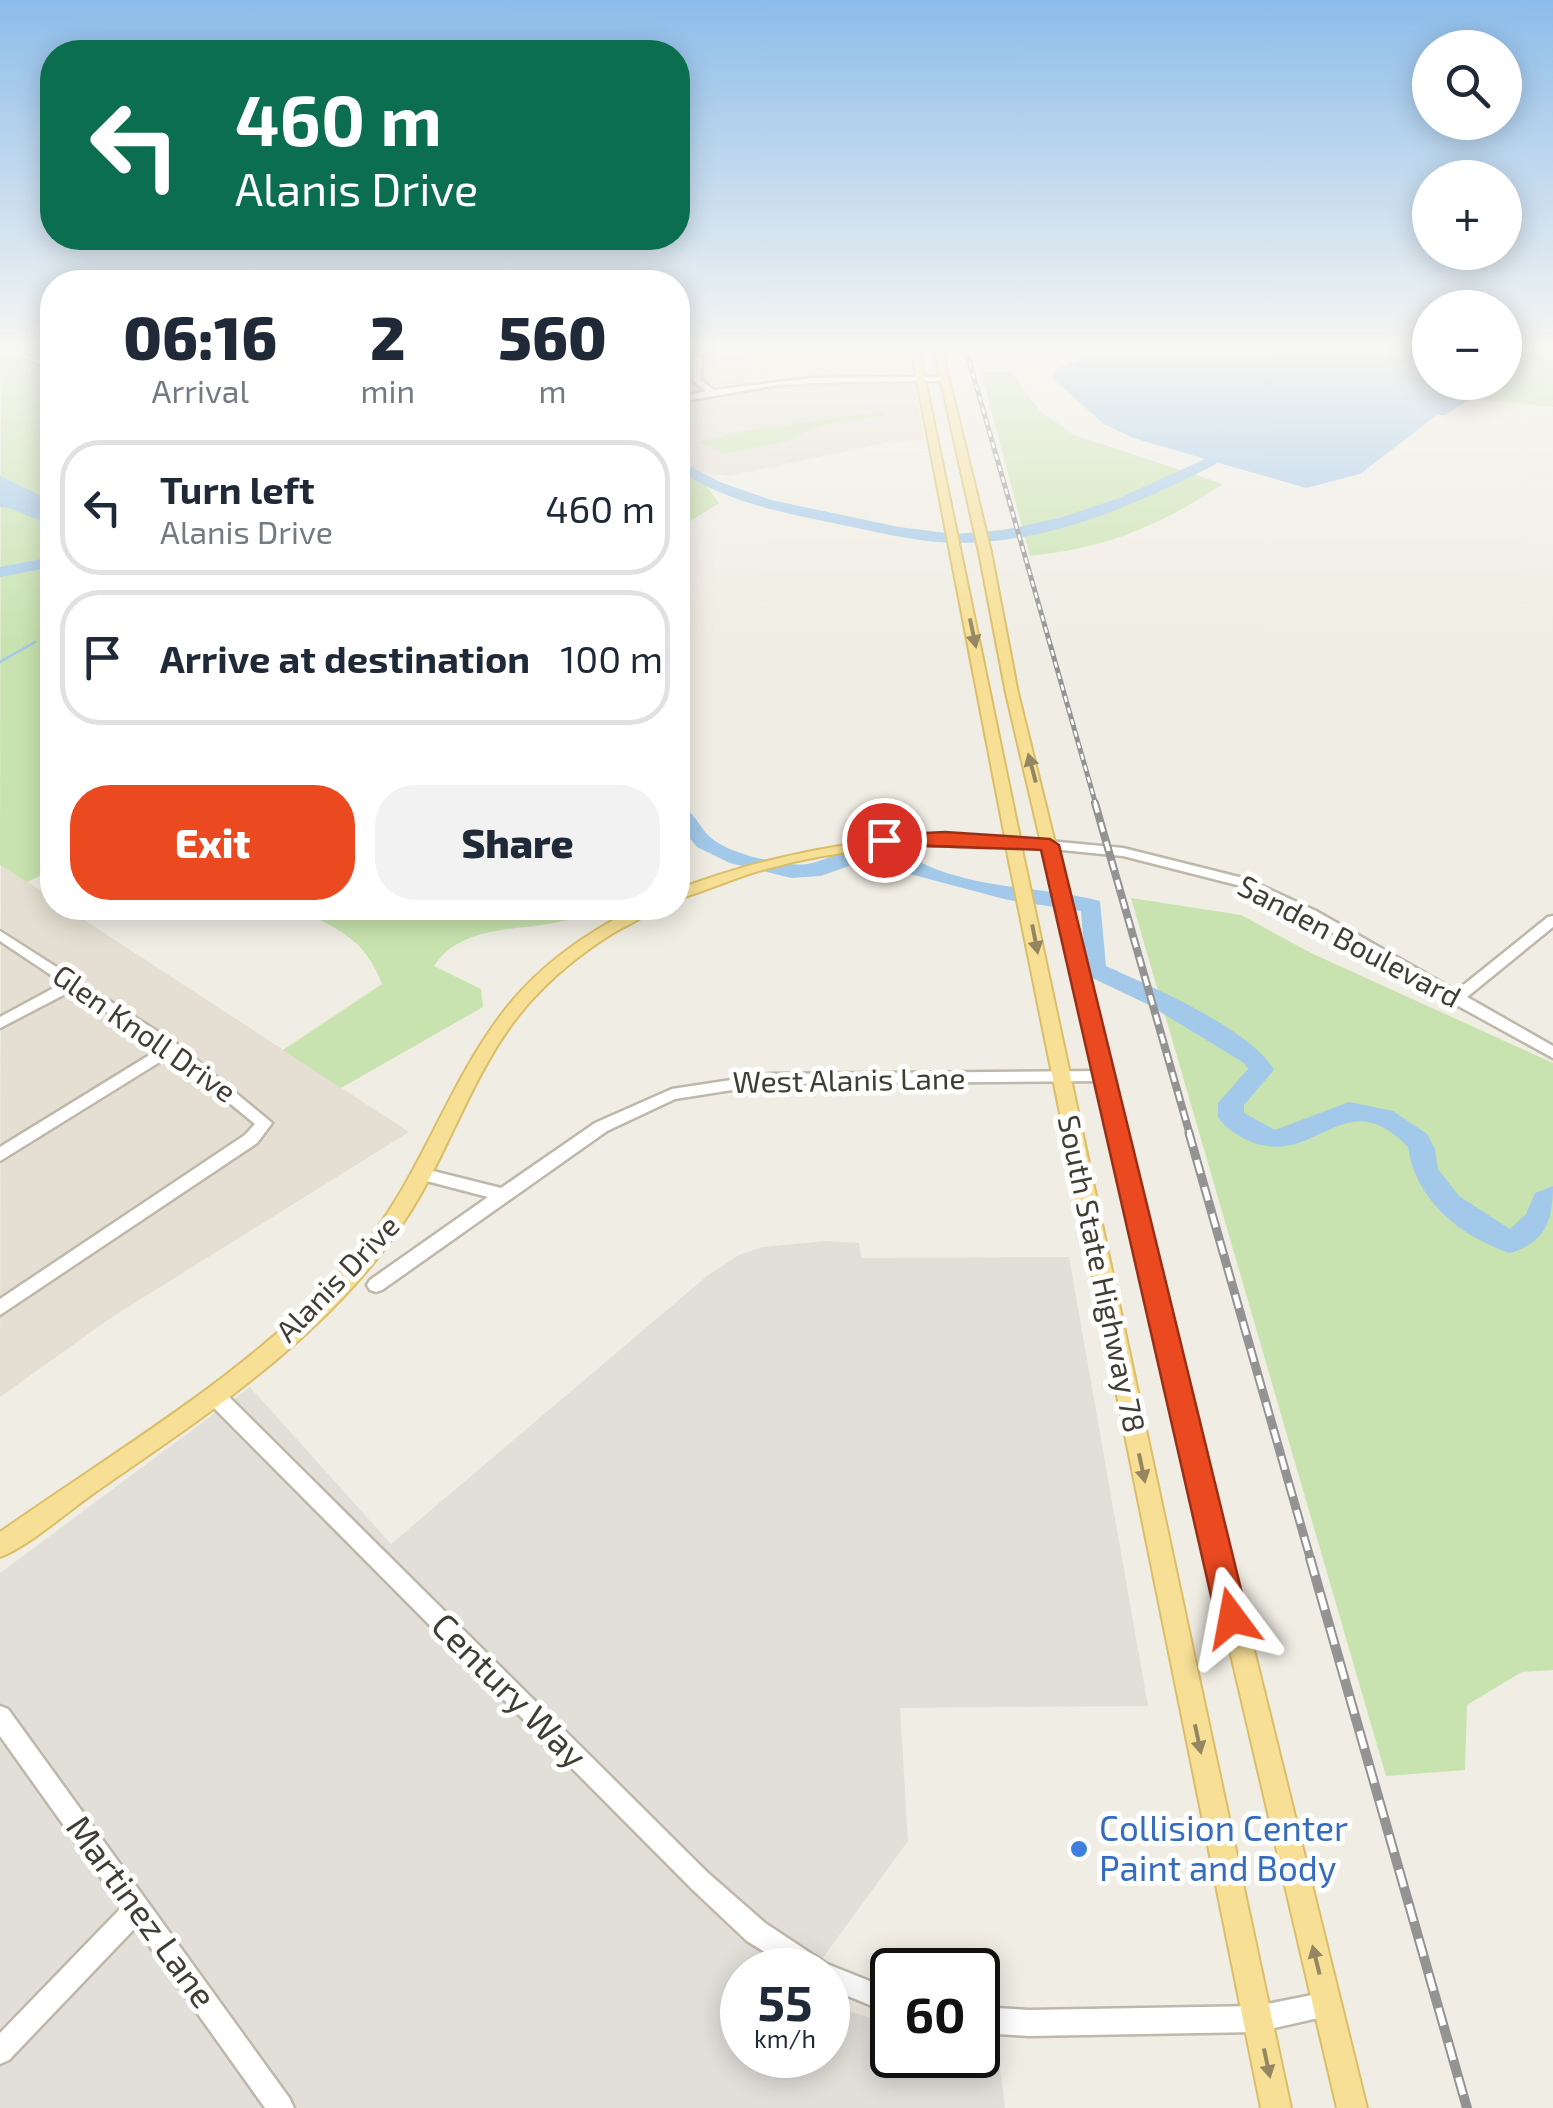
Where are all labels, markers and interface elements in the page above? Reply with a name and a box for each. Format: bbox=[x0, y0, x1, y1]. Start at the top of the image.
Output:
map controls bbox=[1412, 30, 1522, 400]
button: search bbox=[1412, 30, 1522, 140]
text: 460 m bbox=[235, 76, 442, 160]
icon: left bbox=[70, 80, 200, 210]
button: + bbox=[1412, 160, 1522, 270]
text: Alanis Drive bbox=[235, 161, 478, 215]
button: − bbox=[1412, 290, 1522, 400]
text: 06:16 bbox=[123, 300, 277, 372]
text: 2 bbox=[370, 300, 405, 372]
text: 560 bbox=[498, 300, 607, 372]
text: Arrival bbox=[152, 371, 249, 409]
text: min bbox=[360, 371, 415, 409]
text: m bbox=[538, 371, 567, 409]
text: Turn left bbox=[160, 466, 315, 512]
icon: left bbox=[75, 480, 130, 535]
text: 460 m bbox=[545, 485, 655, 531]
text: Alanis Drive bbox=[160, 512, 333, 550]
one-way arrow bbox=[966, 618, 982, 649]
icon: arrive bbox=[75, 630, 130, 685]
text: Arrive at destination bbox=[160, 635, 530, 681]
text: 100 m bbox=[560, 635, 663, 681]
one-way arrow bbox=[1023, 752, 1039, 783]
button: Exit bbox=[70, 785, 355, 900]
button: Share bbox=[375, 785, 660, 900]
pin bbox=[842, 798, 927, 883]
icon: arrive bbox=[857, 813, 912, 868]
street label: Sanden Boulevard bbox=[1232, 866, 1467, 1014]
one-way arrow bbox=[1028, 924, 1044, 955]
street label: Glen Knoll Drive bbox=[47, 956, 244, 1109]
street label: West Alanis Lane bbox=[732, 1059, 966, 1099]
street label: South State Highway 78 bbox=[1052, 1112, 1154, 1436]
street label: Alanis Drive bbox=[267, 1207, 406, 1348]
one-way arrow bbox=[1134, 1453, 1150, 1484]
position arrow bbox=[1180, 1566, 1284, 1670]
street label: Century Way bbox=[424, 1603, 597, 1776]
one-way arrow bbox=[1191, 1724, 1207, 1755]
place label: Collision Center Paint and Body bbox=[1099, 1806, 1348, 1888]
street label: Martinez Lane bbox=[59, 1807, 226, 2015]
marker: Collision Center Paint and Body bbox=[1068, 1838, 1090, 1860]
one-way arrow bbox=[1307, 1944, 1323, 1975]
speed limit sign: 60 bbox=[870, 1948, 1000, 2078]
text: 55 bbox=[757, 1971, 813, 2031]
text: km/h bbox=[754, 2023, 816, 2053]
one-way arrow bbox=[1259, 2048, 1275, 2079]

